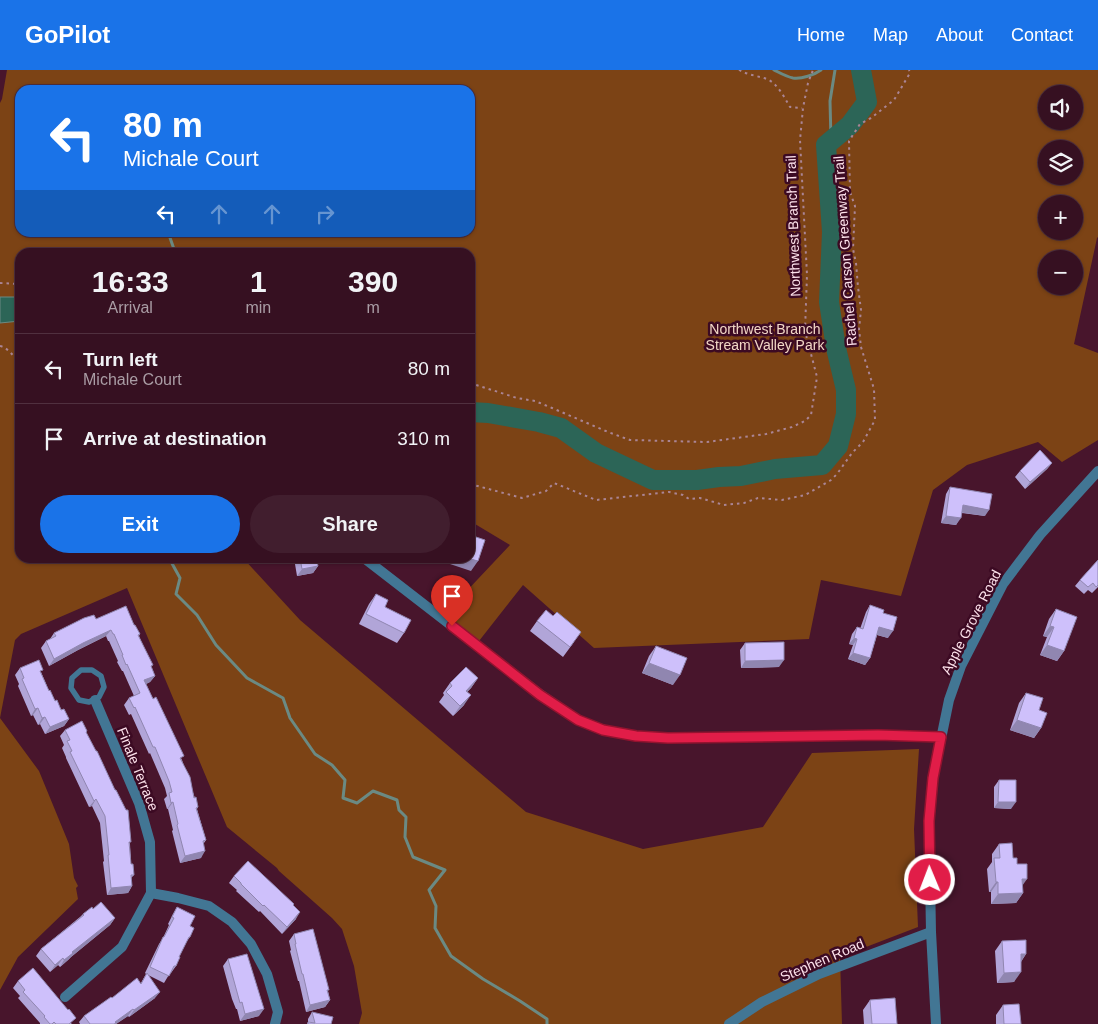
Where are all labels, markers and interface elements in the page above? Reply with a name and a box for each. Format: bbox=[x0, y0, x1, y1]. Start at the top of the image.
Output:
text: GoPilot bbox=[25, 21, 110, 48]
text: Home bbox=[797, 25, 845, 45]
text: Map bbox=[873, 25, 908, 45]
text: About bbox=[936, 25, 983, 45]
text: Contact bbox=[1011, 25, 1073, 45]
map controls bbox=[1038, 85, 1083, 295]
button: sound bbox=[1038, 85, 1083, 130]
icon: left bbox=[40, 105, 105, 170]
text: 80 m bbox=[123, 105, 203, 144]
button: layers bbox=[1038, 140, 1083, 185]
text: Michale Court bbox=[123, 146, 259, 171]
street label: Northwest Branch Trail bbox=[783, 155, 803, 297]
street label: Rachel Carson Greenway Trail bbox=[830, 155, 860, 347]
button: + bbox=[1038, 195, 1083, 240]
icon: left bbox=[152, 200, 180, 228]
icon: ahead bbox=[205, 200, 233, 228]
icon: ahead bbox=[258, 200, 286, 228]
icon: right bbox=[311, 200, 339, 228]
button: − bbox=[1038, 250, 1083, 295]
text: 16:33 bbox=[92, 265, 169, 298]
text: 1 bbox=[250, 265, 267, 298]
text: 390 bbox=[348, 265, 398, 298]
text: Arrival bbox=[108, 299, 153, 316]
text: min bbox=[245, 299, 271, 316]
text: m bbox=[366, 299, 380, 316]
park label: Northwest Branch Stream Valley Park bbox=[706, 321, 825, 353]
text: Turn left bbox=[83, 349, 158, 370]
icon: left bbox=[40, 355, 68, 383]
text: 80 m bbox=[408, 358, 450, 379]
text: Michale Court bbox=[83, 371, 182, 388]
icon: arrive bbox=[40, 425, 68, 453]
text: Arrive at destination bbox=[83, 428, 267, 449]
text: 310 m bbox=[397, 428, 450, 449]
button: Exit bbox=[40, 495, 240, 553]
button: Share bbox=[250, 495, 450, 553]
street label: Apple Grove Road bbox=[938, 567, 1004, 677]
pin bbox=[431, 575, 473, 626]
icon: arrive bbox=[438, 582, 466, 610]
street label: Finale Terrace bbox=[114, 725, 162, 813]
position arrow bbox=[903, 853, 955, 905]
street label: Stephen Road bbox=[778, 935, 866, 985]

